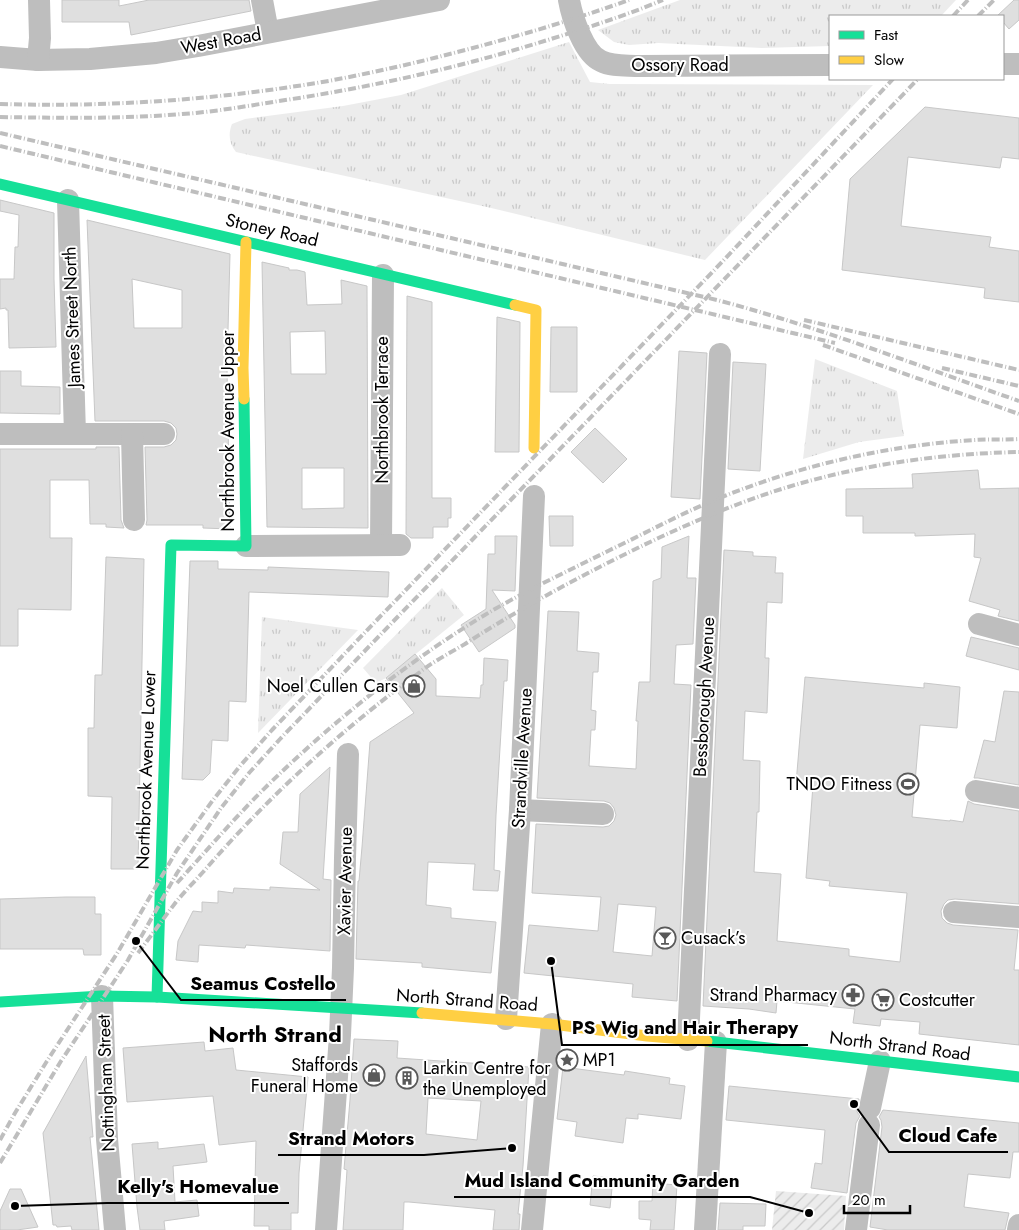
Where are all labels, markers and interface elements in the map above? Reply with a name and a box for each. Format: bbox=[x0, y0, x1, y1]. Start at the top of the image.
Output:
legend bbox=[829, 15, 1004, 80]
street label: West Road bbox=[179, 21, 263, 61]
text: Fast bbox=[874, 24, 898, 46]
text: Slow bbox=[874, 49, 905, 71]
street label: Ossory Road bbox=[631, 52, 729, 78]
street label: Stoney Road bbox=[223, 207, 321, 253]
street label: James Street North bbox=[57, 246, 88, 390]
street label: Northbrook Avenue Upper bbox=[215, 329, 241, 532]
street label: Northbrook Terrace bbox=[369, 336, 395, 484]
street label: Bessborough Avenue bbox=[687, 616, 721, 778]
street label: Northbrook Avenue Lower bbox=[130, 669, 163, 870]
place label: Noel Cullen Cars bbox=[267, 673, 398, 699]
shop icon: Noel Cullen Cars bbox=[402, 674, 426, 698]
street label: Strandville Avenue bbox=[505, 687, 539, 829]
place label: TNDO Fitness bbox=[787, 771, 892, 797]
sports icon: TNDO Fitness bbox=[896, 772, 920, 796]
street label: Xavier Avenue bbox=[331, 827, 359, 935]
place label: Cusack’s bbox=[681, 925, 746, 951]
bar icon: Cusack’s bbox=[653, 926, 677, 950]
callout: Seamus Costello bbox=[181, 966, 346, 1000]
text: Seamus Costello bbox=[190, 970, 336, 997]
street label: North Strand Road bbox=[395, 982, 539, 1018]
place label: Strand Pharmacy bbox=[710, 982, 837, 1008]
pharmacy icon: Strand Pharmacy bbox=[841, 983, 865, 1007]
place label: Costcutter bbox=[899, 987, 976, 1013]
supermarket icon: Costcutter bbox=[871, 988, 895, 1012]
callout: PS Wig and Hair Therapy bbox=[562, 1011, 808, 1045]
street label: Nottingham Street bbox=[91, 1013, 121, 1152]
text: PS Wig and Hair Therapy bbox=[572, 1014, 799, 1041]
district label: North Strand bbox=[208, 1018, 342, 1050]
street label: North Strand Road bbox=[828, 1024, 972, 1068]
place label: MP1 bbox=[583, 1047, 616, 1073]
place icon: MP1 bbox=[555, 1048, 579, 1072]
place label: Staffords Funeral Home bbox=[251, 1052, 358, 1099]
place label: Larkin Centre for the Unemployed bbox=[423, 1055, 551, 1102]
shop icon: Staffords Funeral Home bbox=[362, 1063, 386, 1087]
building icon: Larkin Centre for the Unemployed bbox=[395, 1066, 419, 1090]
callout: Cloud Cafe bbox=[889, 1118, 1008, 1152]
callout: Strand Motors bbox=[278, 1121, 424, 1155]
text: Cloud Cafe bbox=[899, 1122, 998, 1149]
text: Strand Motors bbox=[288, 1125, 414, 1152]
callout: Mud Island Community Garden bbox=[454, 1163, 750, 1197]
text: Mud Island Community Garden bbox=[464, 1167, 740, 1194]
callout: Kelly's Homevalue bbox=[107, 1169, 289, 1203]
text: Kelly's Homevalue bbox=[117, 1173, 279, 1200]
scale bar bbox=[844, 1182, 910, 1214]
text: 20 m bbox=[852, 1189, 886, 1211]

